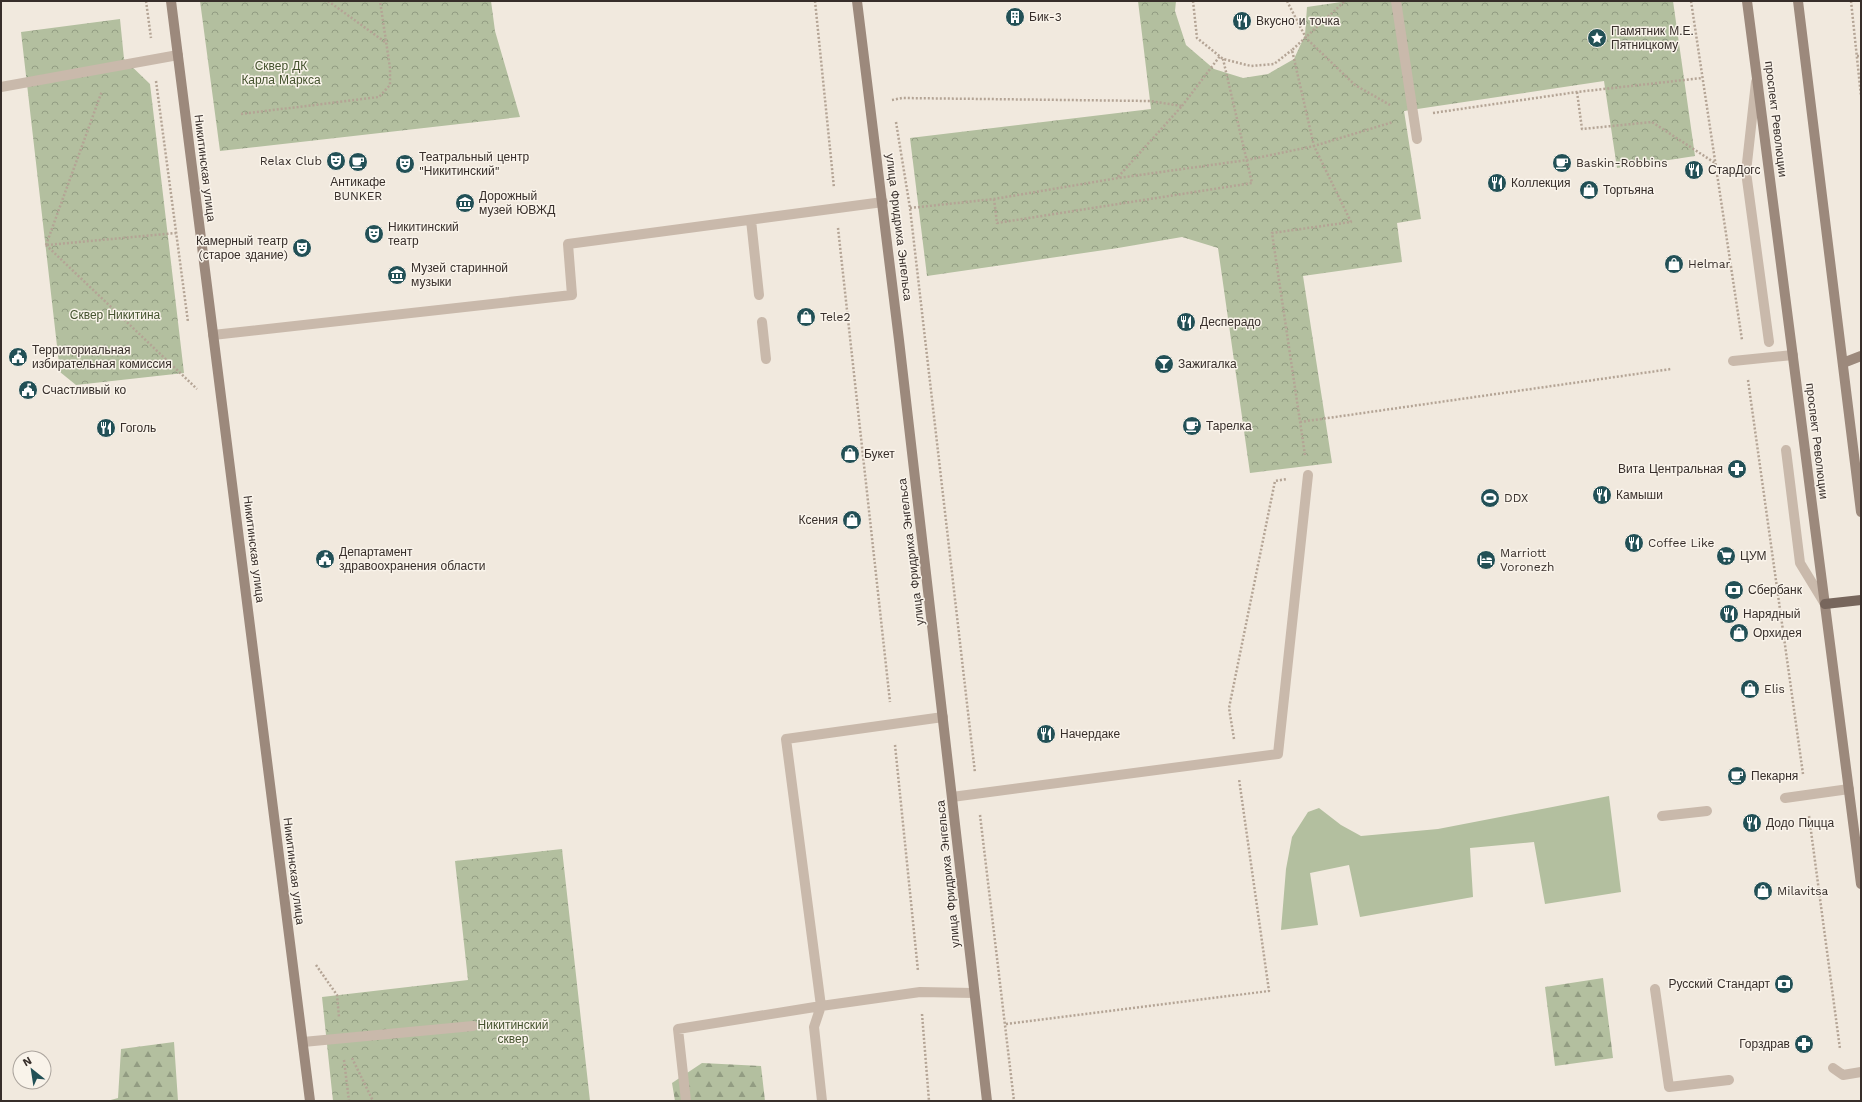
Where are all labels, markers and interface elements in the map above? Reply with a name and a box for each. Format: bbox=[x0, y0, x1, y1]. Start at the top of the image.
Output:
building icon: Бик-3 bbox=[1004, 6, 1026, 28]
place label: Бик-3 bbox=[1029, 10, 1062, 24]
restaurant icon: Вкусно и точка bbox=[1231, 10, 1253, 32]
place label: Вкусно и точка bbox=[1256, 14, 1340, 28]
place label: Памятник М.Е. Пятницкому bbox=[1611, 24, 1694, 52]
place icon: Памятник М.Е. Пятницкому bbox=[1586, 27, 1608, 49]
park label: Сквер ДК Карла Маркса bbox=[241, 59, 321, 87]
street label: проспект Революции bbox=[1762, 60, 1790, 178]
street label: Никитинская улица bbox=[191, 114, 219, 223]
theatre icon: Relax Club bbox=[325, 150, 347, 172]
place label: Театральный центр "Никитинский" bbox=[419, 150, 529, 178]
cafe icon: Антикафе BUNKER bbox=[347, 151, 369, 173]
cafe icon: Baskin-Robbins bbox=[1551, 152, 1573, 174]
theatre icon: Театральный центр "Никитинский" bbox=[394, 153, 416, 175]
street label: улица Фридриха Энгельса bbox=[883, 153, 915, 302]
place label: Relax Club bbox=[260, 154, 322, 168]
place label: Baskin-Robbins bbox=[1576, 156, 1667, 170]
restaurant icon: СтарДогс bbox=[1683, 159, 1705, 181]
place label: СтарДогс bbox=[1708, 163, 1760, 177]
restaurant icon: Коллекция bbox=[1486, 172, 1508, 194]
place label: Антикафе BUNKER bbox=[330, 175, 386, 203]
place label: Коллекция bbox=[1511, 176, 1570, 190]
shop icon: Тортьяна bbox=[1578, 179, 1600, 201]
place label: Тортьяна bbox=[1603, 183, 1654, 197]
place label: Дорожный музей ЮВЖД bbox=[479, 189, 555, 217]
museum icon: Дорожный музей ЮВЖД bbox=[454, 192, 476, 214]
place label: Никитинский театр bbox=[388, 220, 459, 248]
theatre icon: Никитинский театр bbox=[363, 223, 385, 245]
place label: Камерный театр (старое здание) bbox=[196, 234, 288, 262]
theatre icon: Камерный театр (старое здание) bbox=[291, 237, 313, 259]
shop icon: Helmar bbox=[1663, 253, 1685, 275]
place label: Helmar bbox=[1688, 257, 1731, 271]
place label: Музей старинной музыки bbox=[411, 261, 508, 289]
museum icon: Музей старинной музыки bbox=[386, 264, 408, 286]
shop icon: Tele2 bbox=[795, 306, 817, 328]
park label: Сквер Никитина bbox=[70, 308, 161, 322]
place label: Tele2 bbox=[820, 310, 850, 324]
restaurant icon: Десперадо bbox=[1175, 311, 1197, 333]
place label: Десперадо bbox=[1200, 315, 1261, 329]
place label: Территориальная избирательная комиссия bbox=[32, 343, 172, 371]
public building icon: Территориальная избирательная комиссия bbox=[7, 346, 29, 368]
bar icon: Зажигалка bbox=[1153, 353, 1175, 375]
place label: Зажигалка bbox=[1178, 357, 1237, 371]
public building icon: Счастливый ко bbox=[17, 379, 39, 401]
street label: проспект Революции bbox=[1803, 382, 1831, 500]
place label: Счастливый ко bbox=[42, 383, 127, 397]
cafe icon: Тарелка bbox=[1181, 415, 1203, 437]
restaurant icon: Гоголь bbox=[95, 417, 117, 439]
place label: Тарелка bbox=[1206, 419, 1252, 433]
place label: Гоголь bbox=[120, 421, 156, 435]
shop icon: Букет bbox=[839, 443, 861, 465]
place label: Букет bbox=[864, 447, 895, 461]
pharmacy icon: Вита Центральная bbox=[1726, 458, 1748, 480]
place label: Вита Центральная bbox=[1618, 462, 1723, 476]
street label: улица Фридриха Энгельса bbox=[895, 477, 927, 626]
restaurant icon: Камыши bbox=[1591, 484, 1613, 506]
sports icon: DDX bbox=[1479, 487, 1501, 509]
place label: Камыши bbox=[1616, 488, 1663, 502]
place label: DDX bbox=[1504, 491, 1528, 505]
street label: Никитинская улица bbox=[240, 495, 268, 604]
shop icon: Ксения bbox=[841, 509, 863, 531]
place label: Ксения bbox=[799, 513, 838, 527]
restaurant icon: Coffee Like bbox=[1623, 532, 1645, 554]
place label: Coffee Like bbox=[1648, 536, 1714, 550]
place label: Департамент здравоохранения области bbox=[339, 545, 486, 573]
supermarket icon: ЦУМ bbox=[1715, 545, 1737, 567]
place label: Marriott Voronezh bbox=[1500, 546, 1555, 574]
public building icon: Департамент здравоохранения области bbox=[314, 548, 336, 570]
hotel icon: Marriott Voronezh bbox=[1475, 549, 1497, 571]
place label: ЦУМ bbox=[1740, 549, 1767, 563]
bank icon: Сбербанк bbox=[1723, 579, 1745, 601]
place label: Сбербанк bbox=[1748, 583, 1803, 597]
restaurant icon: Нарядный bbox=[1718, 603, 1740, 625]
place label: Нарядный bbox=[1743, 607, 1800, 621]
shop icon: Орхидея bbox=[1728, 622, 1750, 644]
place label: Орхидея bbox=[1753, 626, 1802, 640]
shop icon: Elis bbox=[1739, 678, 1761, 700]
place label: Elis bbox=[1764, 682, 1785, 696]
restaurant icon: Начердаке bbox=[1035, 723, 1057, 745]
place label: Начердаке bbox=[1060, 727, 1120, 741]
cafe icon: Пекарня bbox=[1726, 765, 1748, 787]
place label: Пекарня bbox=[1751, 769, 1798, 783]
street label: улица Фридриха Энгельса bbox=[933, 799, 963, 948]
restaurant icon: Додо Пицца bbox=[1741, 812, 1763, 834]
place label: Додо Пицца bbox=[1766, 816, 1835, 830]
street label: Никитинская улица bbox=[280, 817, 308, 926]
shop icon: Milavitsa bbox=[1752, 880, 1774, 902]
place label: Milavitsa bbox=[1777, 884, 1828, 898]
bank icon: Русский Стандарт bbox=[1773, 973, 1795, 995]
place label: Русский Стандарт bbox=[1668, 977, 1771, 991]
park label: Никитинский сквер bbox=[478, 1018, 548, 1046]
pharmacy icon: Горздрав bbox=[1793, 1033, 1815, 1055]
place label: Горздрав bbox=[1739, 1037, 1790, 1051]
north arrow bbox=[12, 1050, 52, 1090]
text: N bbox=[20, 1054, 34, 1069]

